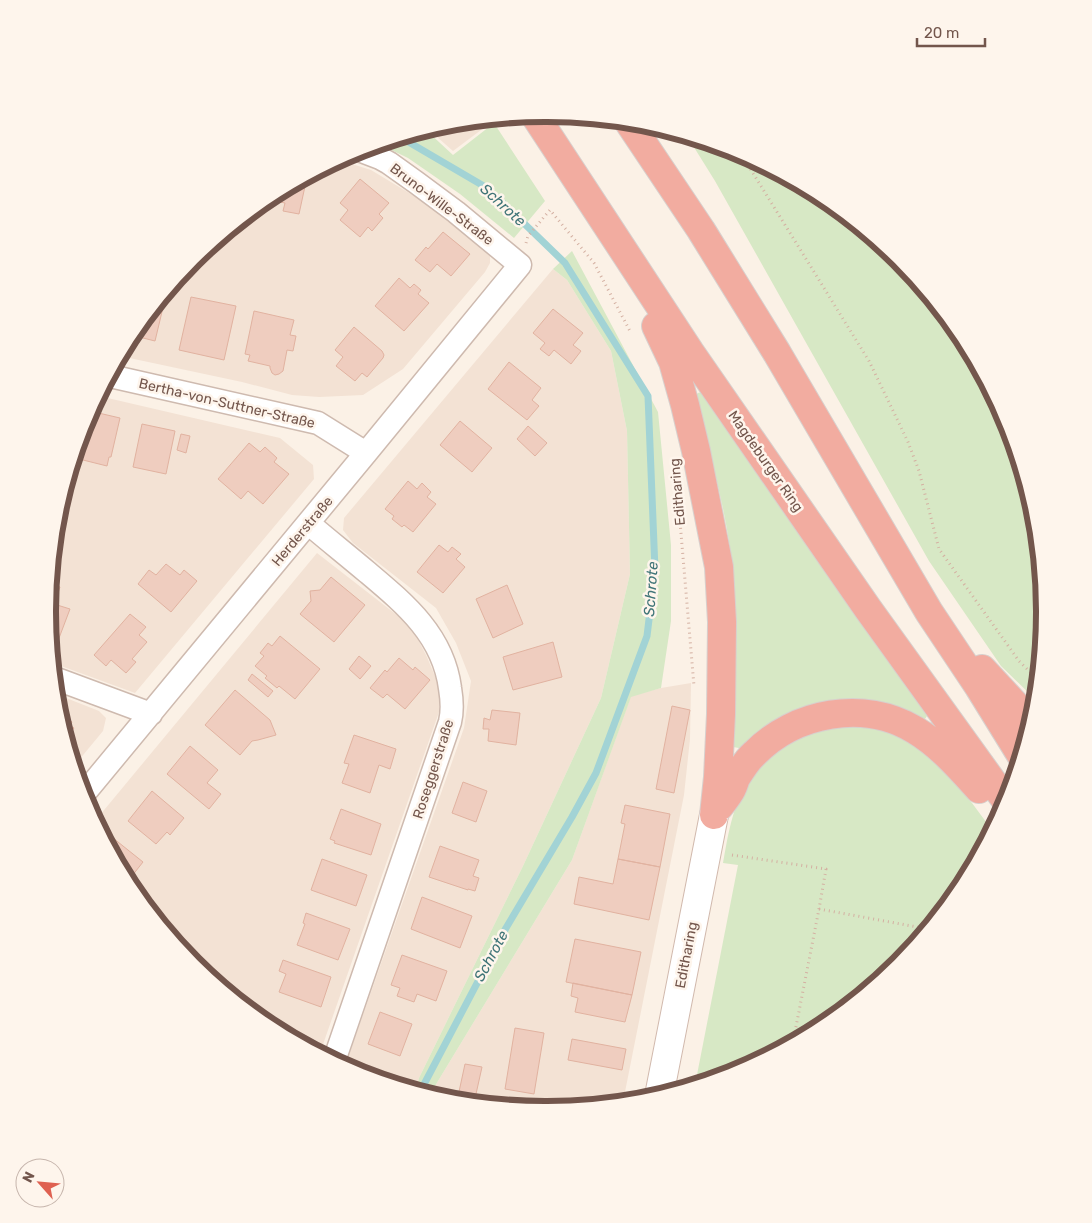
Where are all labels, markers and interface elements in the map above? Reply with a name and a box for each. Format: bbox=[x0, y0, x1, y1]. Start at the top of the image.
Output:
scale bar bbox=[917, 15, 984, 47]
text: 20 m bbox=[924, 24, 959, 42]
street label: Bruno-Wille-Straße bbox=[387, 160, 497, 249]
water label: Schrote bbox=[477, 180, 530, 230]
street label: Bertha-von-Suttner-Straße bbox=[137, 375, 317, 432]
street label: Magdeburger Ring bbox=[724, 408, 807, 515]
street label: Editharing bbox=[666, 458, 689, 526]
street label: Herderstraße bbox=[268, 493, 337, 570]
water label: Schrote bbox=[640, 560, 662, 617]
street label: Roseggerstraße bbox=[409, 717, 458, 821]
street label: Editharing bbox=[672, 920, 701, 990]
water label: Schrote bbox=[470, 927, 512, 984]
north arrow bbox=[15, 1158, 65, 1208]
text: N bbox=[19, 1169, 39, 1186]

